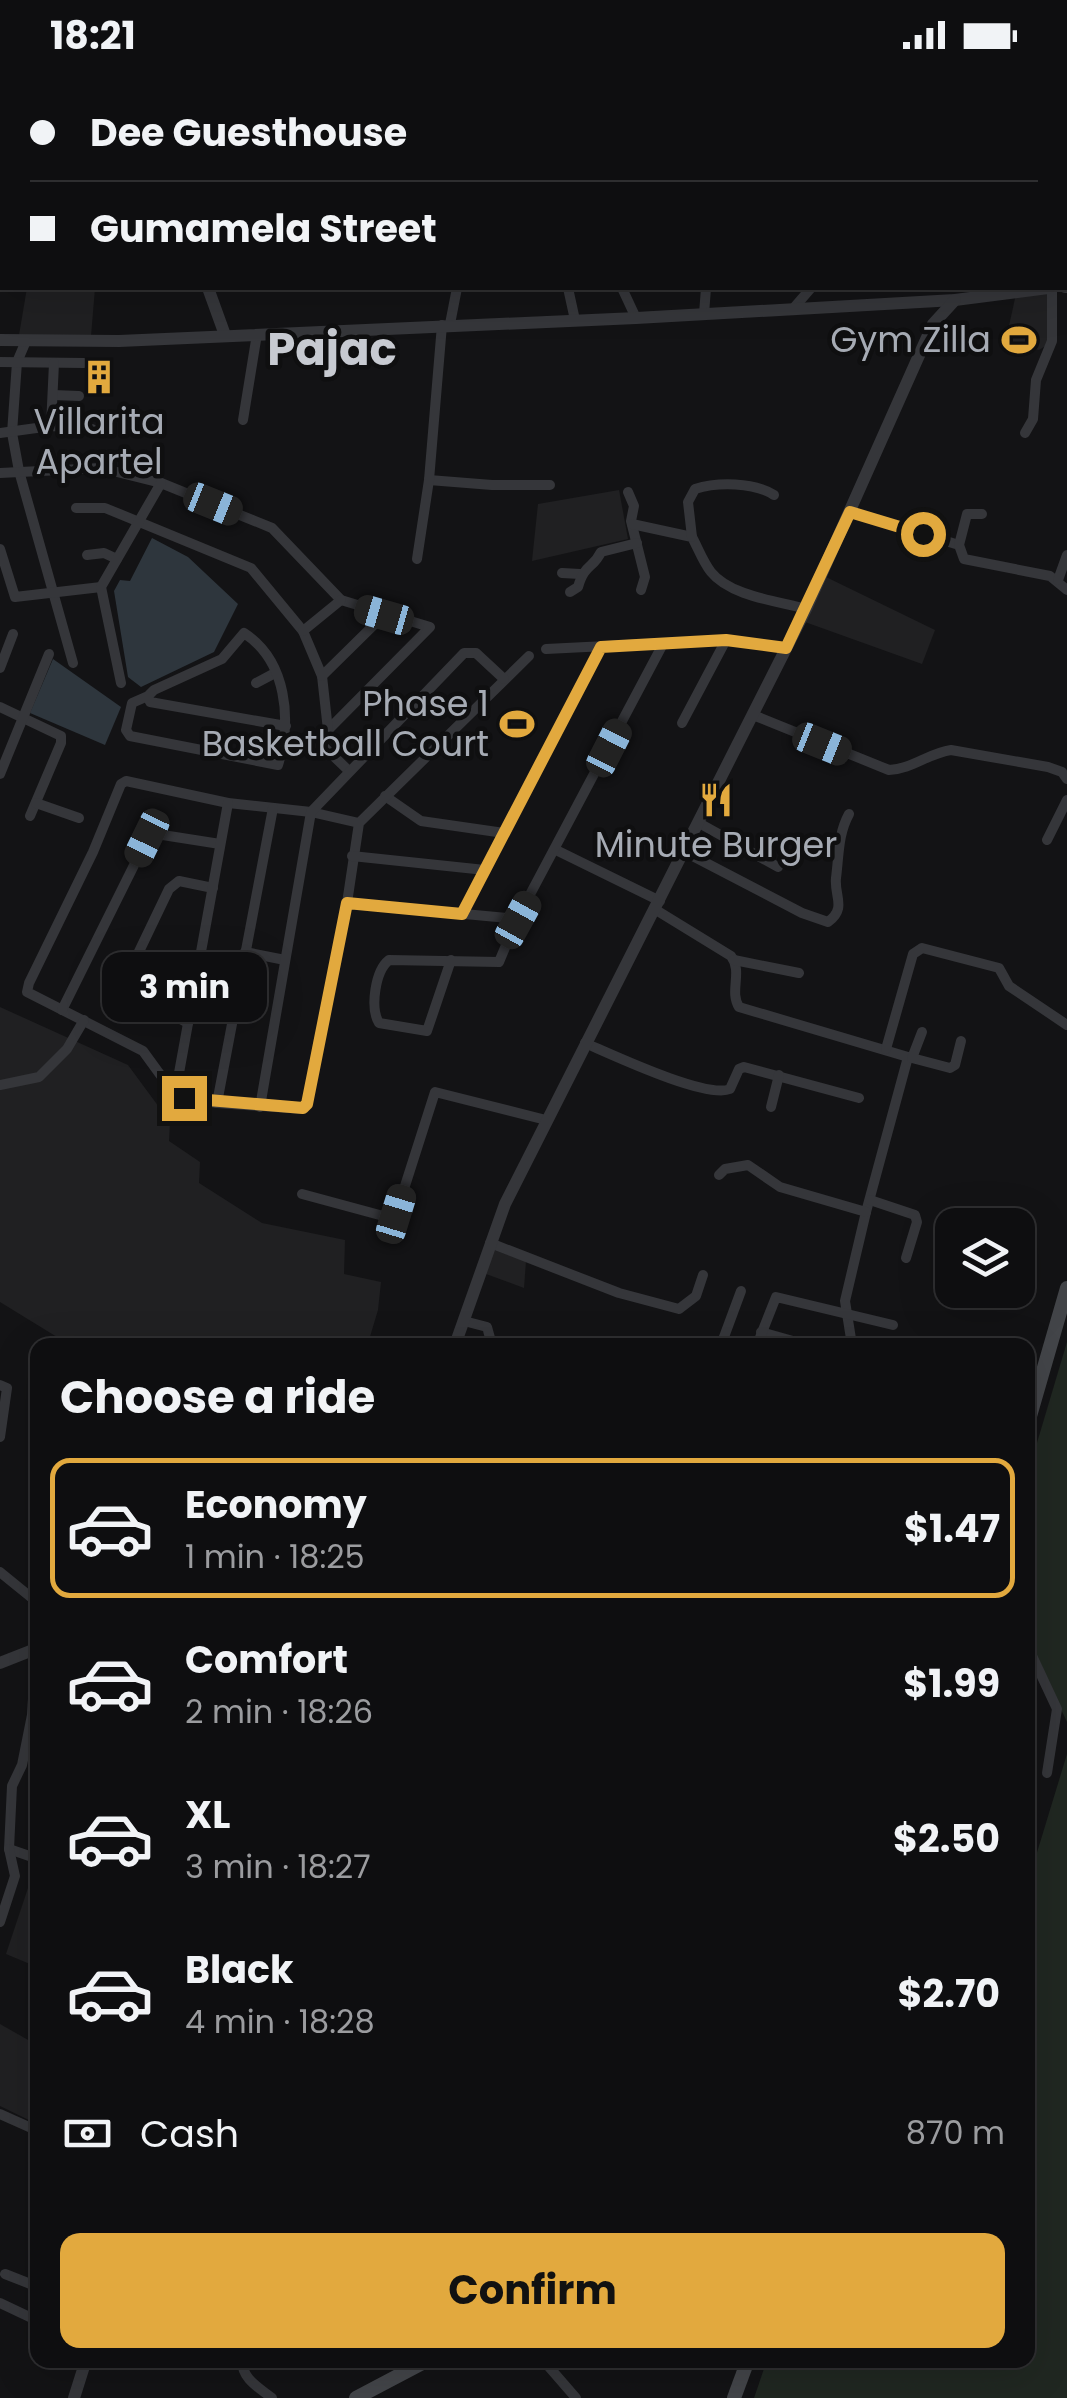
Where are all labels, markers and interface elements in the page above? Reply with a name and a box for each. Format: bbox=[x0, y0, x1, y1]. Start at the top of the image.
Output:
text: 18:21 bbox=[50, 9, 136, 62]
text: Dee Guesthouse bbox=[90, 106, 407, 159]
text: Gumamela Street bbox=[90, 202, 437, 255]
place label: Gym Zilla bbox=[830, 315, 991, 364]
district label: Pajac bbox=[267, 318, 397, 381]
sports icon: Gym Zilla bbox=[1000, 321, 1038, 359]
building icon: Villarita Apartel bbox=[80, 358, 118, 396]
place label: Villarita Apartel bbox=[33, 397, 165, 486]
car bbox=[180, 479, 246, 529]
route start bbox=[901, 512, 946, 557]
car bbox=[351, 592, 417, 638]
place label: Phase 1 Basketball Court bbox=[202, 679, 489, 768]
sports icon: Phase 1 Basketball Court bbox=[498, 705, 536, 743]
car bbox=[582, 714, 636, 782]
car bbox=[789, 719, 855, 769]
restaurant icon: Minute Burger bbox=[697, 781, 735, 819]
car bbox=[120, 804, 174, 872]
place label: Minute Burger bbox=[595, 820, 837, 869]
car bbox=[490, 886, 546, 954]
callout: 3 min bbox=[101, 953, 266, 1023]
text: 3 min bbox=[139, 964, 230, 1009]
route end bbox=[162, 1076, 207, 1121]
car bbox=[373, 1181, 419, 1247]
map controls bbox=[935, 1208, 1035, 1308]
button: layers bbox=[935, 1208, 1035, 1308]
text: Choose a ride bbox=[60, 1366, 375, 1429]
text: Economy bbox=[185, 1478, 367, 1531]
icon: car bbox=[65, 1483, 155, 1573]
text: $1.47 bbox=[904, 1502, 1000, 1555]
text: 1 min · 18:25 bbox=[185, 1534, 365, 1579]
text: Comfort bbox=[185, 1633, 348, 1686]
icon: car bbox=[65, 1638, 155, 1728]
text: $1.99 bbox=[903, 1657, 1000, 1710]
text: 2 min · 18:26 bbox=[185, 1689, 373, 1734]
text: XL bbox=[185, 1788, 230, 1841]
icon: car bbox=[65, 1793, 155, 1883]
text: $2.50 bbox=[893, 1812, 1000, 1865]
text: 3 min · 18:27 bbox=[185, 1844, 371, 1889]
text: Black bbox=[185, 1943, 294, 1996]
icon: car bbox=[65, 1948, 155, 2038]
text: $2.70 bbox=[897, 1967, 1000, 2020]
text: 4 min · 18:28 bbox=[185, 1999, 375, 2044]
icon: cash bbox=[60, 2106, 115, 2161]
text: Cash bbox=[140, 2107, 239, 2160]
text: 870 m bbox=[906, 2110, 1005, 2155]
button: Confirm bbox=[60, 2233, 1005, 2348]

